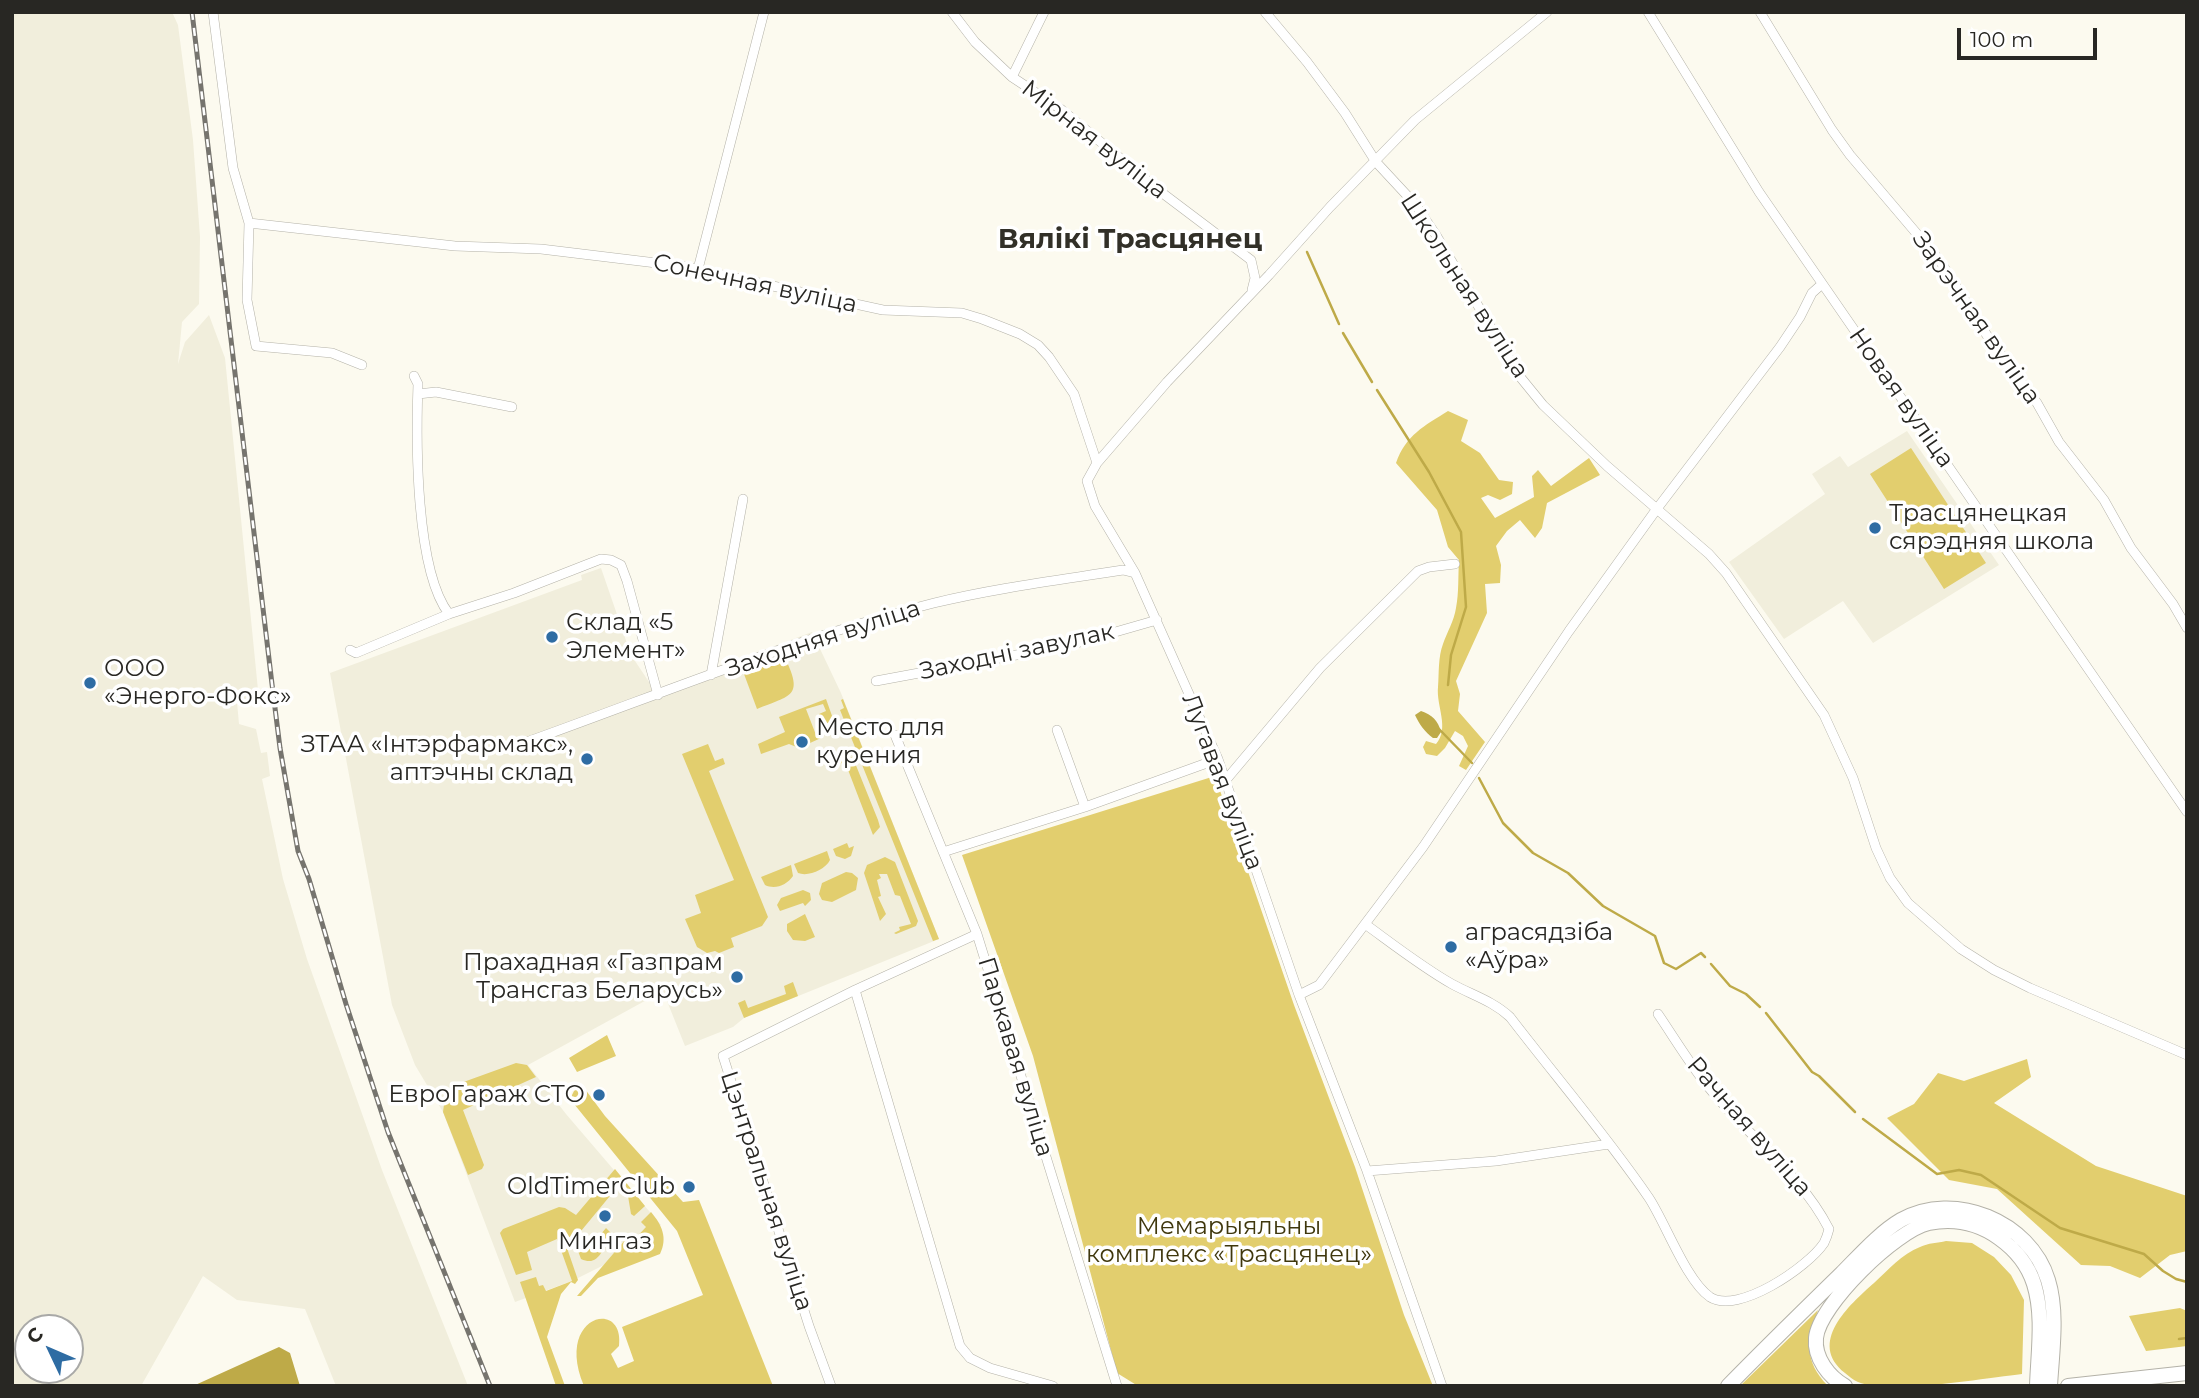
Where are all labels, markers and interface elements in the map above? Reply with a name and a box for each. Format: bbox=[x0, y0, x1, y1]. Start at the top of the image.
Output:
scale bar bbox=[1961, 14, 2101, 58]
text: 100 m bbox=[1970, 27, 2033, 52]
street label: Мірная вуліца bbox=[1016, 74, 1172, 206]
street label: Школьная вуліца bbox=[1394, 188, 1534, 384]
district label: Вялікі Трасцянец bbox=[998, 223, 1262, 257]
street label: Зарэчная вуліца bbox=[1906, 226, 2046, 410]
street label: Сонечная вуліца bbox=[650, 248, 860, 320]
street label: Новая вуліца bbox=[1842, 323, 1960, 473]
place label: Трасцянецкая сярэдняя школа bbox=[1889, 500, 2094, 556]
marker: Трасцянецкая сярэдняя школа bbox=[1867, 520, 1883, 536]
street label: Заходняя вуліца bbox=[722, 594, 924, 684]
place label: Склад «5 Элемент» bbox=[566, 609, 685, 665]
street label: Заходні завулак bbox=[917, 617, 1117, 687]
marker: Склад «5 Элемент» bbox=[544, 629, 560, 645]
place label: ООО «Энерго-Фокс» bbox=[104, 655, 291, 711]
marker: ООО «Энерго-Фокс» bbox=[82, 675, 98, 691]
street label: Лугавая вуліца bbox=[1175, 690, 1269, 874]
place label: Место для курения bbox=[816, 714, 945, 770]
place label: ЗТАА «Інтэрфармакс», аптэчны склад bbox=[301, 731, 573, 787]
marker: Место для курения bbox=[794, 734, 810, 750]
marker: ЗТАА «Інтэрфармакс», аптэчны склад bbox=[579, 751, 595, 767]
place label: аграсядзіба «Аўра» bbox=[1465, 919, 1613, 975]
marker: аграсядзіба «Аўра» bbox=[1443, 939, 1459, 955]
place label: Прахадная «Газпрам Трансгаз Беларусь» bbox=[463, 949, 723, 1005]
street label: Паркавая вуліца bbox=[971, 954, 1059, 1160]
marker: Прахадная «Газпрам Трансгаз Беларусь» bbox=[729, 969, 745, 985]
street label: Рачная вуліца bbox=[1681, 1051, 1817, 1203]
street label: Цэнтральная вуліца bbox=[714, 1067, 818, 1315]
place label: ЕвроГараж СТО bbox=[388, 1081, 585, 1109]
marker: ЕвроГараж СТО bbox=[591, 1087, 607, 1103]
place label: OldTimerClub bbox=[507, 1173, 675, 1201]
marker: OldTimerClub bbox=[681, 1179, 697, 1195]
marker: Мингаз bbox=[597, 1208, 613, 1224]
park label: Мемарыяльны комплекс «Трасцянец» bbox=[1086, 1213, 1372, 1269]
place label: Мингаз bbox=[558, 1228, 652, 1256]
north arrow bbox=[14, 1314, 84, 1384]
text: С bbox=[22, 1323, 48, 1348]

